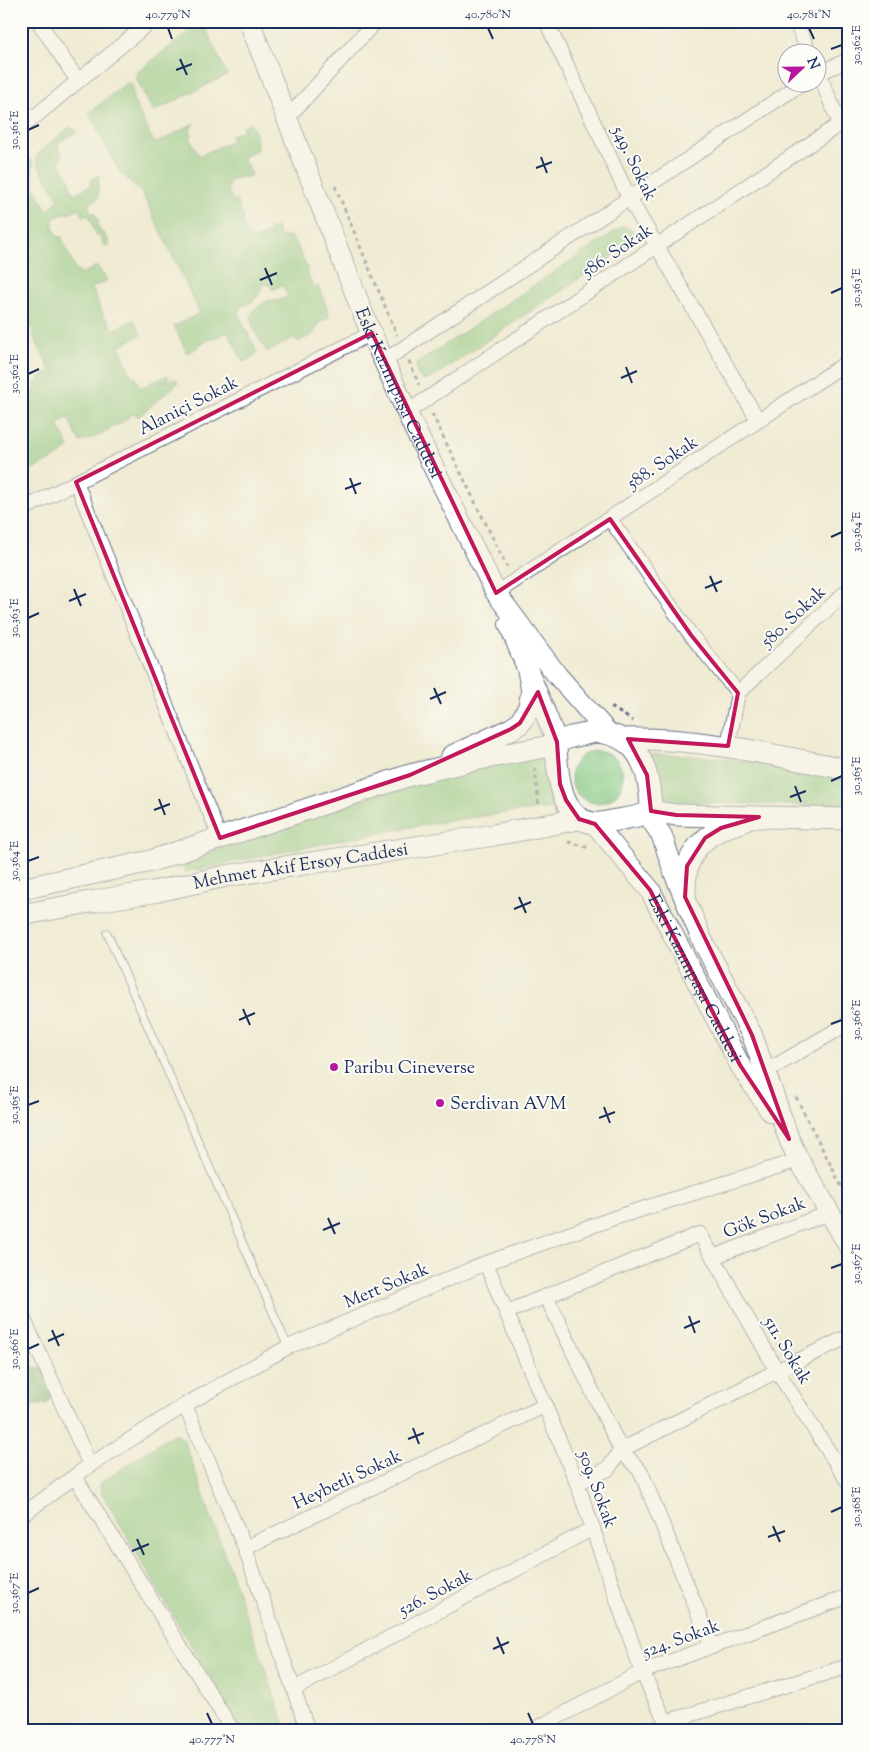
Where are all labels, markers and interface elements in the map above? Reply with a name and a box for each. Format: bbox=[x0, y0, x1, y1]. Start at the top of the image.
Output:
text: 40.779°N bbox=[145, 6, 191, 24]
text: 40.780°N bbox=[465, 6, 511, 24]
text: 40.781°N bbox=[787, 6, 831, 24]
text: 30.362°E bbox=[848, 24, 866, 65]
north arrow bbox=[778, 42, 828, 92]
text: N bbox=[801, 55, 824, 73]
text: 30.361°E bbox=[6, 110, 24, 149]
street label: 549. Sokak bbox=[603, 121, 663, 206]
street label: 586. Sokak bbox=[577, 218, 659, 286]
text: 30.363°E bbox=[848, 267, 866, 308]
street label: Eski Kazımpaşa Caddesi bbox=[347, 304, 448, 483]
text: 30.362°E bbox=[6, 353, 24, 394]
street label: Alaniçi Sokak bbox=[134, 370, 244, 443]
street label: 588. Sokak bbox=[622, 430, 704, 498]
text: 30.364°E bbox=[848, 511, 866, 552]
street label: 580. Sokak bbox=[755, 580, 833, 655]
text: 30.363°E bbox=[6, 597, 24, 638]
text: 30.365°E bbox=[848, 756, 866, 795]
street label: Mehmet Akif Ersoy Caddesi bbox=[191, 837, 410, 898]
text: 30.364°E bbox=[6, 840, 24, 881]
street label: Eski Kazımpaşa Caddesi bbox=[640, 891, 747, 1067]
text: 30.366°E bbox=[848, 999, 866, 1040]
place label: Paribu Cineverse bbox=[344, 1056, 475, 1082]
marker: Paribu Cineverse bbox=[328, 1061, 340, 1073]
text: 30.365°E bbox=[6, 1085, 24, 1124]
place label: Serdivan AVM bbox=[450, 1092, 567, 1118]
marker: Serdivan AVM bbox=[434, 1097, 446, 1109]
street label: Gök Sokak bbox=[720, 1191, 810, 1247]
text: 30.367°E bbox=[848, 1243, 866, 1284]
street label: Mert Sokak bbox=[340, 1257, 433, 1316]
street label: 511. Sokak bbox=[755, 1311, 817, 1390]
text: 30.366°E bbox=[6, 1328, 24, 1369]
street label: Heybetli Sokak bbox=[289, 1444, 407, 1517]
street label: 509. Sokak bbox=[570, 1446, 622, 1532]
text: 30.368°E bbox=[848, 1486, 866, 1527]
street label: 526. Sokak bbox=[394, 1563, 478, 1624]
text: 30.367°E bbox=[6, 1572, 24, 1613]
street label: 524. Sokak bbox=[639, 1614, 724, 1666]
text: 40.777°N bbox=[189, 1731, 235, 1749]
text: 40.778°N bbox=[510, 1731, 556, 1749]

